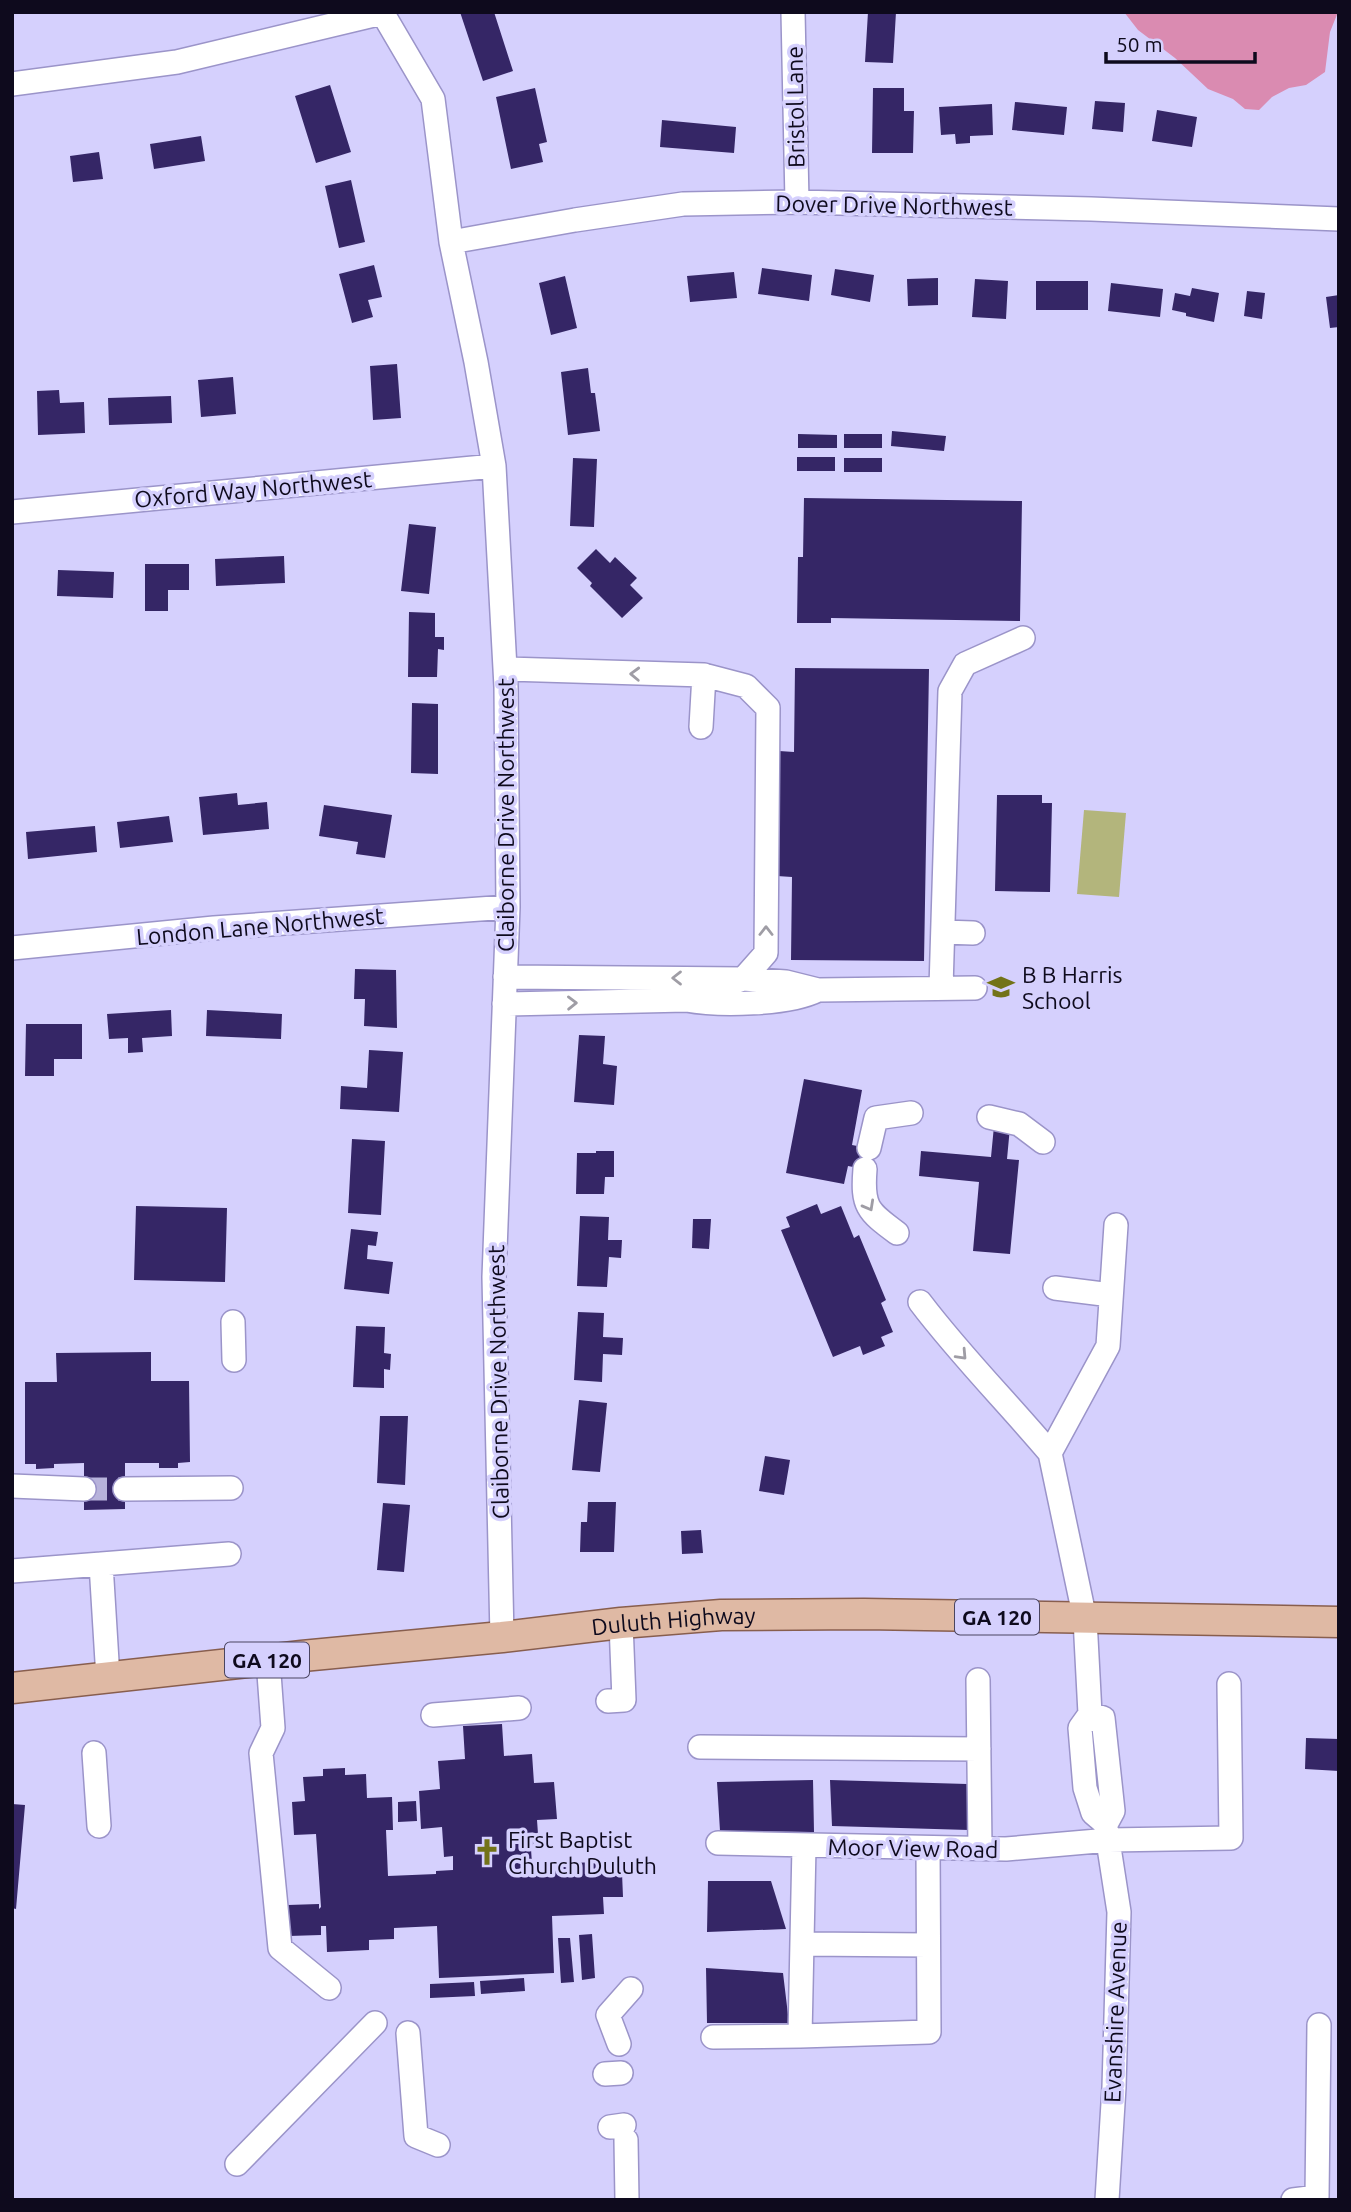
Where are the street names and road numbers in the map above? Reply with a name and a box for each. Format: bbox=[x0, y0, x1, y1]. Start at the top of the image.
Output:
street label: Bristol Lane bbox=[781, 46, 809, 168]
street label: Dover Drive Northwest bbox=[775, 190, 1013, 220]
street label: Oxford Way Northwest bbox=[133, 466, 373, 512]
street label: Claiborne Drive Northwest bbox=[493, 678, 518, 952]
street label: London Lane Northwest bbox=[135, 903, 385, 949]
street label: Claiborne Drive Northwest bbox=[483, 1245, 513, 1519]
road number: GA 120 bbox=[955, 1600, 1039, 1634]
street label: Duluth Highway bbox=[590, 1602, 756, 1639]
road number: GA 120 bbox=[225, 1642, 309, 1678]
street label: Moor View Road bbox=[827, 1834, 999, 1862]
street label: Evanshire Avenue bbox=[1099, 1921, 1131, 2103]

